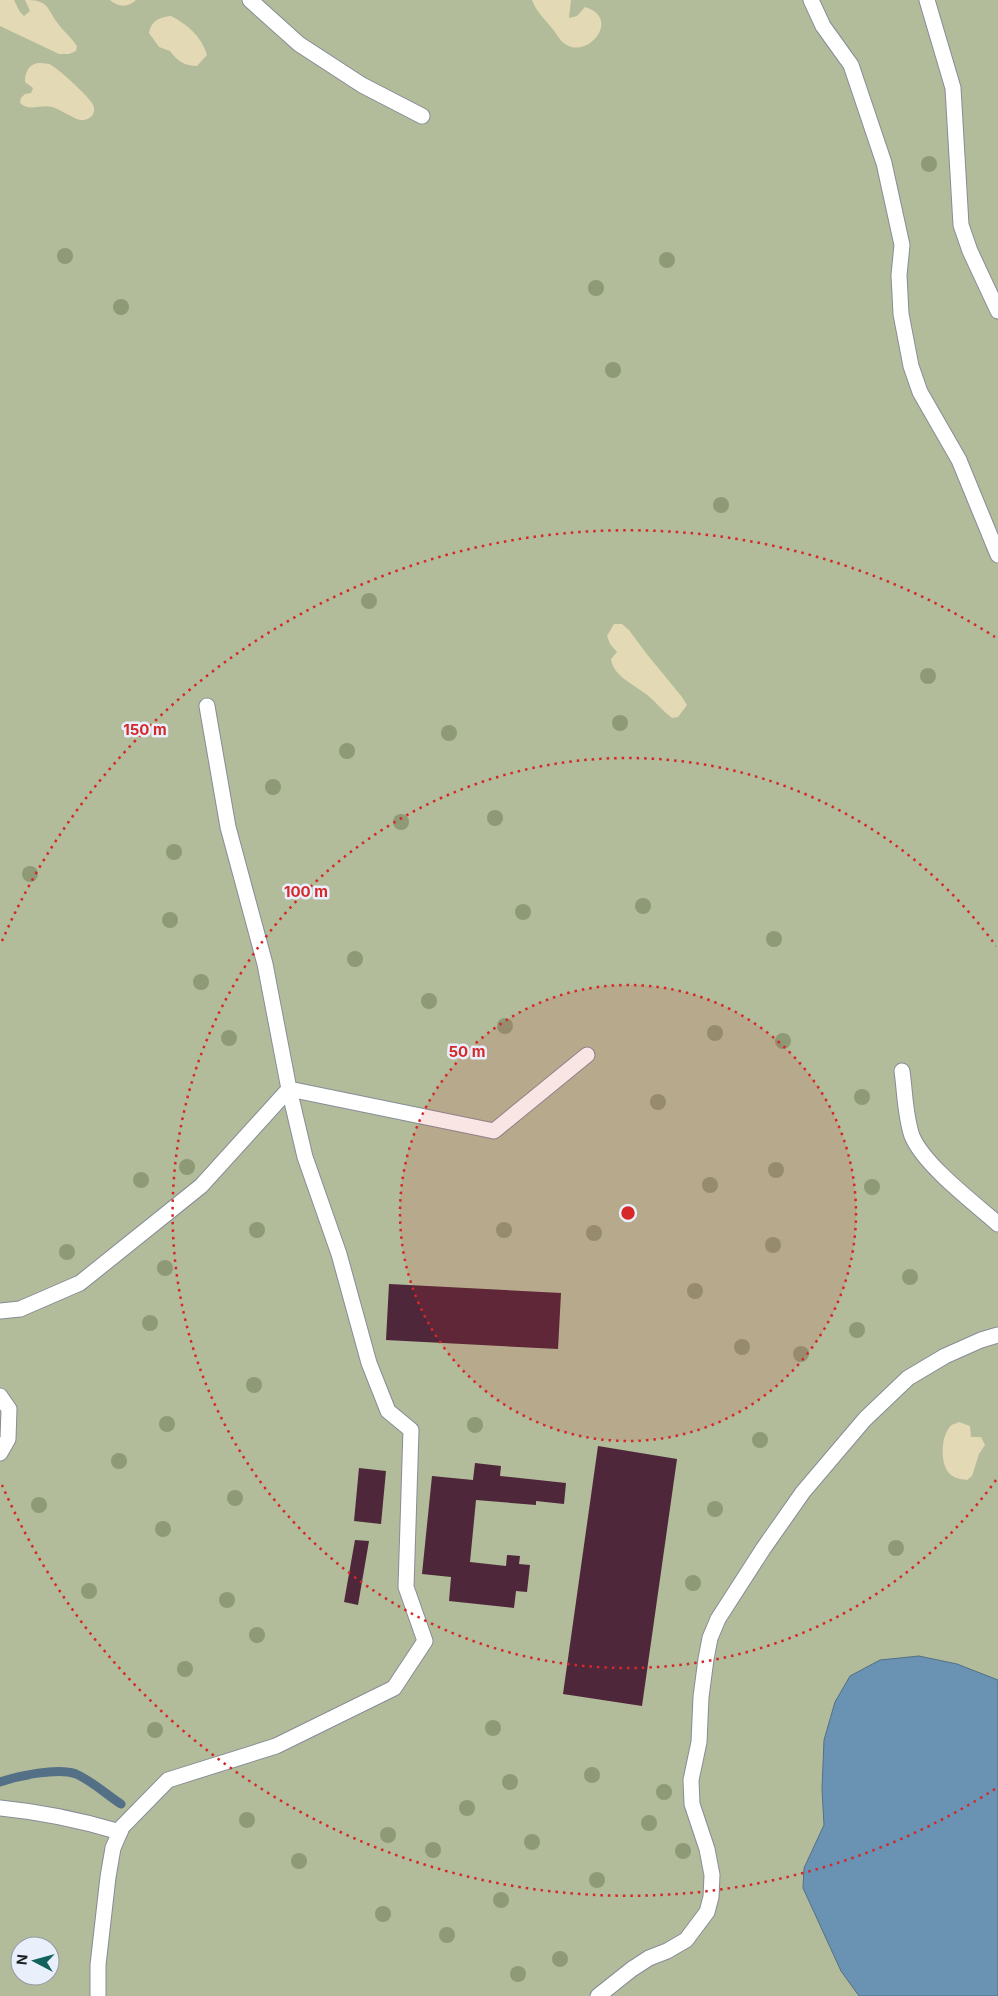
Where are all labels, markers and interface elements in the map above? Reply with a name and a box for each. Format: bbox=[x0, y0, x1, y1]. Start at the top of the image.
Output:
text: 150 m bbox=[123, 720, 167, 739]
text: 100 m bbox=[284, 882, 328, 901]
text: 50 m bbox=[449, 1042, 485, 1061]
centre of rings bbox=[619, 1204, 637, 1222]
north arrow bbox=[10, 1936, 60, 1986]
text: N bbox=[13, 1953, 31, 1966]

